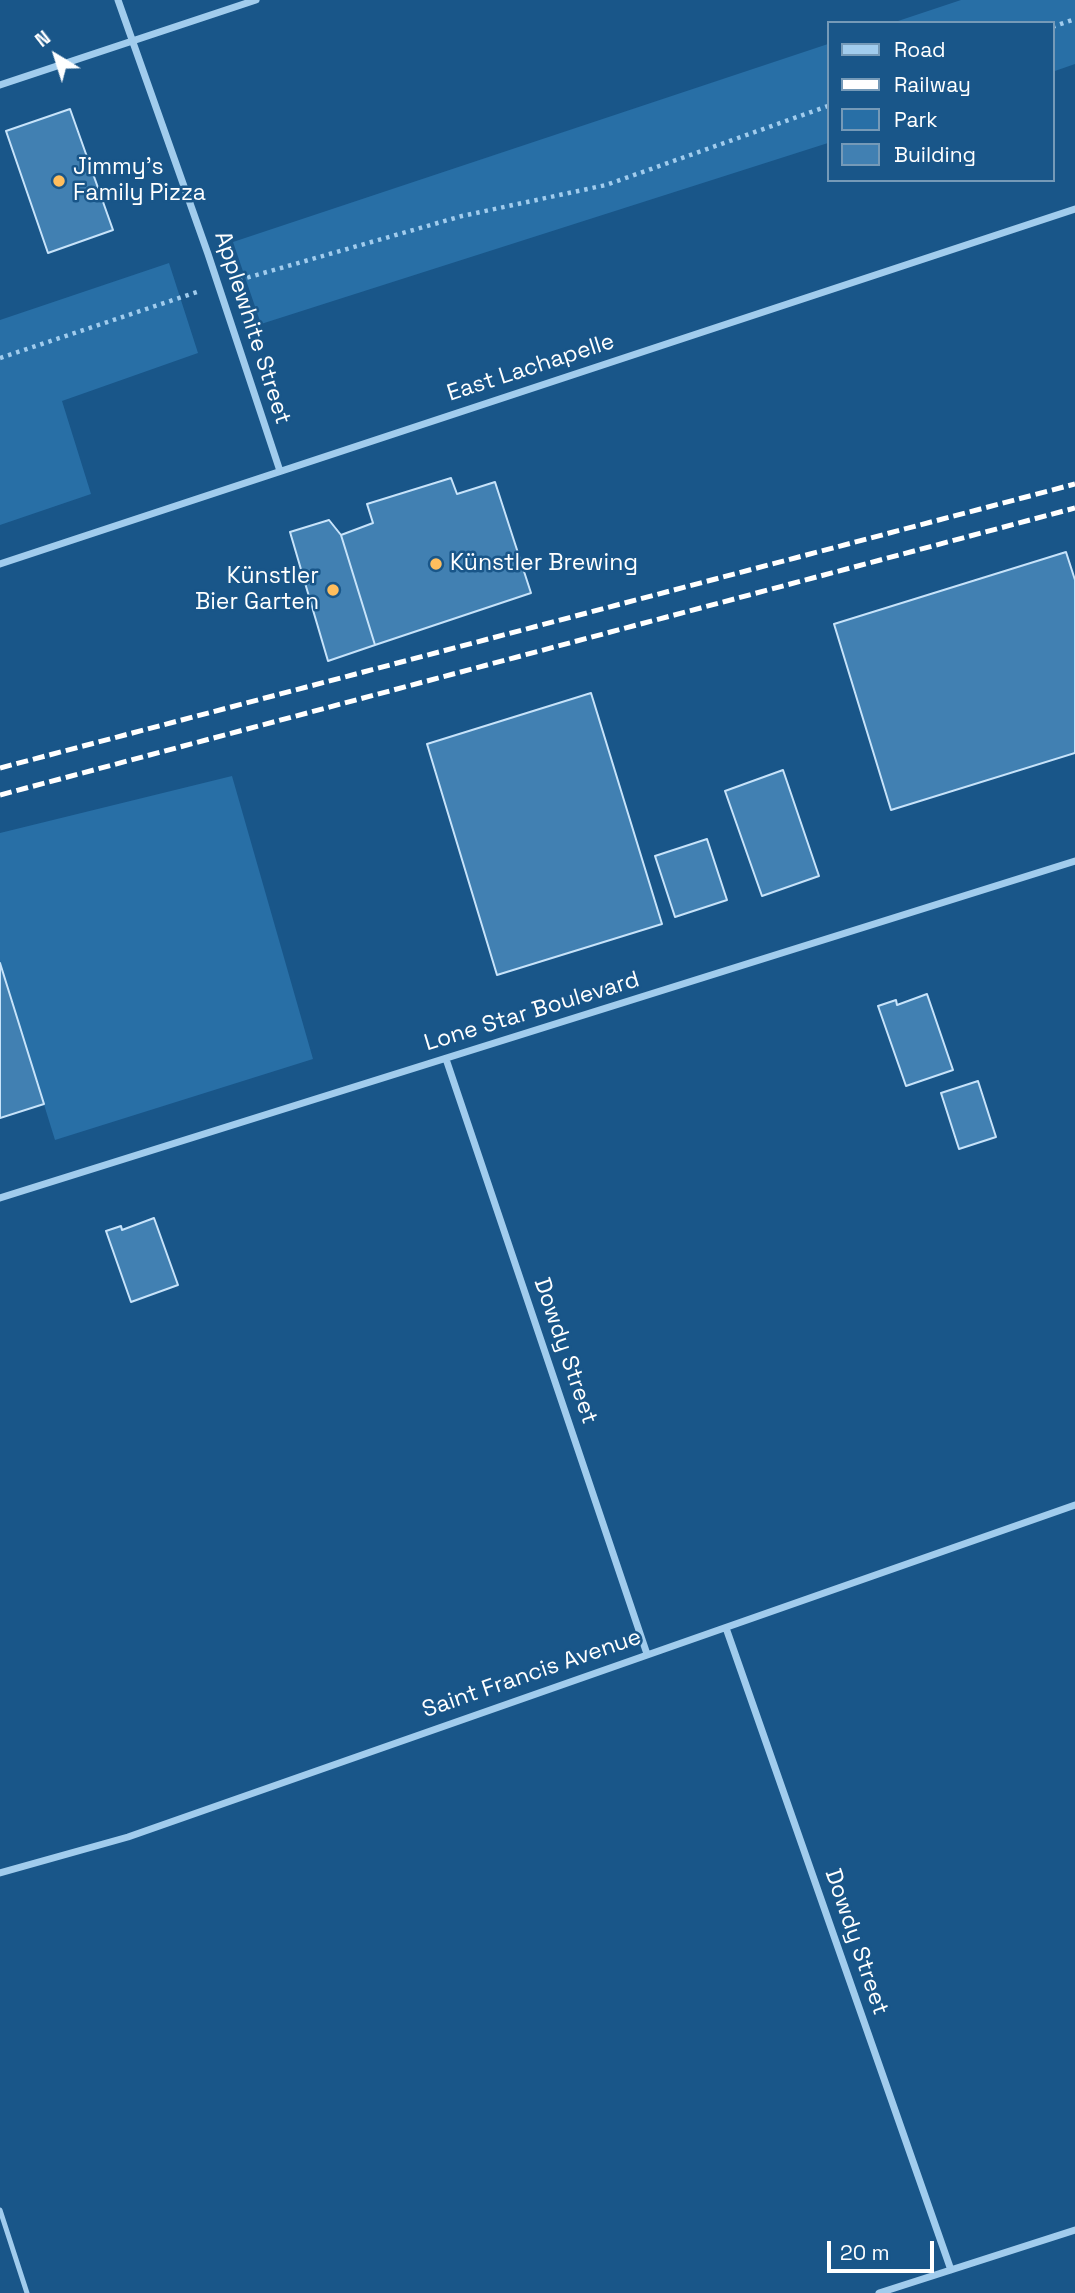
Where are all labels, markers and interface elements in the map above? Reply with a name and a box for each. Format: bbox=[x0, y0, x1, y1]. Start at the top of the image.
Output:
north arrow bbox=[21, 21, 91, 91]
legend bbox=[827, 21, 1054, 182]
text: N bbox=[30, 25, 55, 53]
text: Road bbox=[894, 36, 946, 63]
text: Railway bbox=[894, 71, 971, 98]
text: Park bbox=[894, 106, 938, 133]
text: Building bbox=[894, 141, 976, 168]
place label: Jimmy's Family Pizza bbox=[73, 154, 206, 208]
marker: Jimmy's Family Pizza bbox=[51, 173, 67, 189]
street label: Applewhite Street bbox=[208, 228, 296, 428]
street label: East Lachapelle bbox=[444, 328, 618, 408]
place label: Künstler Brewing bbox=[450, 550, 638, 578]
marker: Künstler Brewing bbox=[428, 556, 444, 572]
place label: Künstler Bier Garten bbox=[195, 563, 319, 617]
marker: Künstler Bier Garten bbox=[325, 582, 341, 598]
street label: Lone Star Boulevard bbox=[421, 966, 643, 1058]
street label: Dowdy Street bbox=[527, 1274, 603, 1428]
street label: Saint Francis Avenue bbox=[419, 1624, 645, 1724]
street label: Dowdy Street bbox=[818, 1865, 894, 2019]
scale bar bbox=[830, 2226, 937, 2270]
text: 20 m bbox=[840, 2239, 890, 2266]

